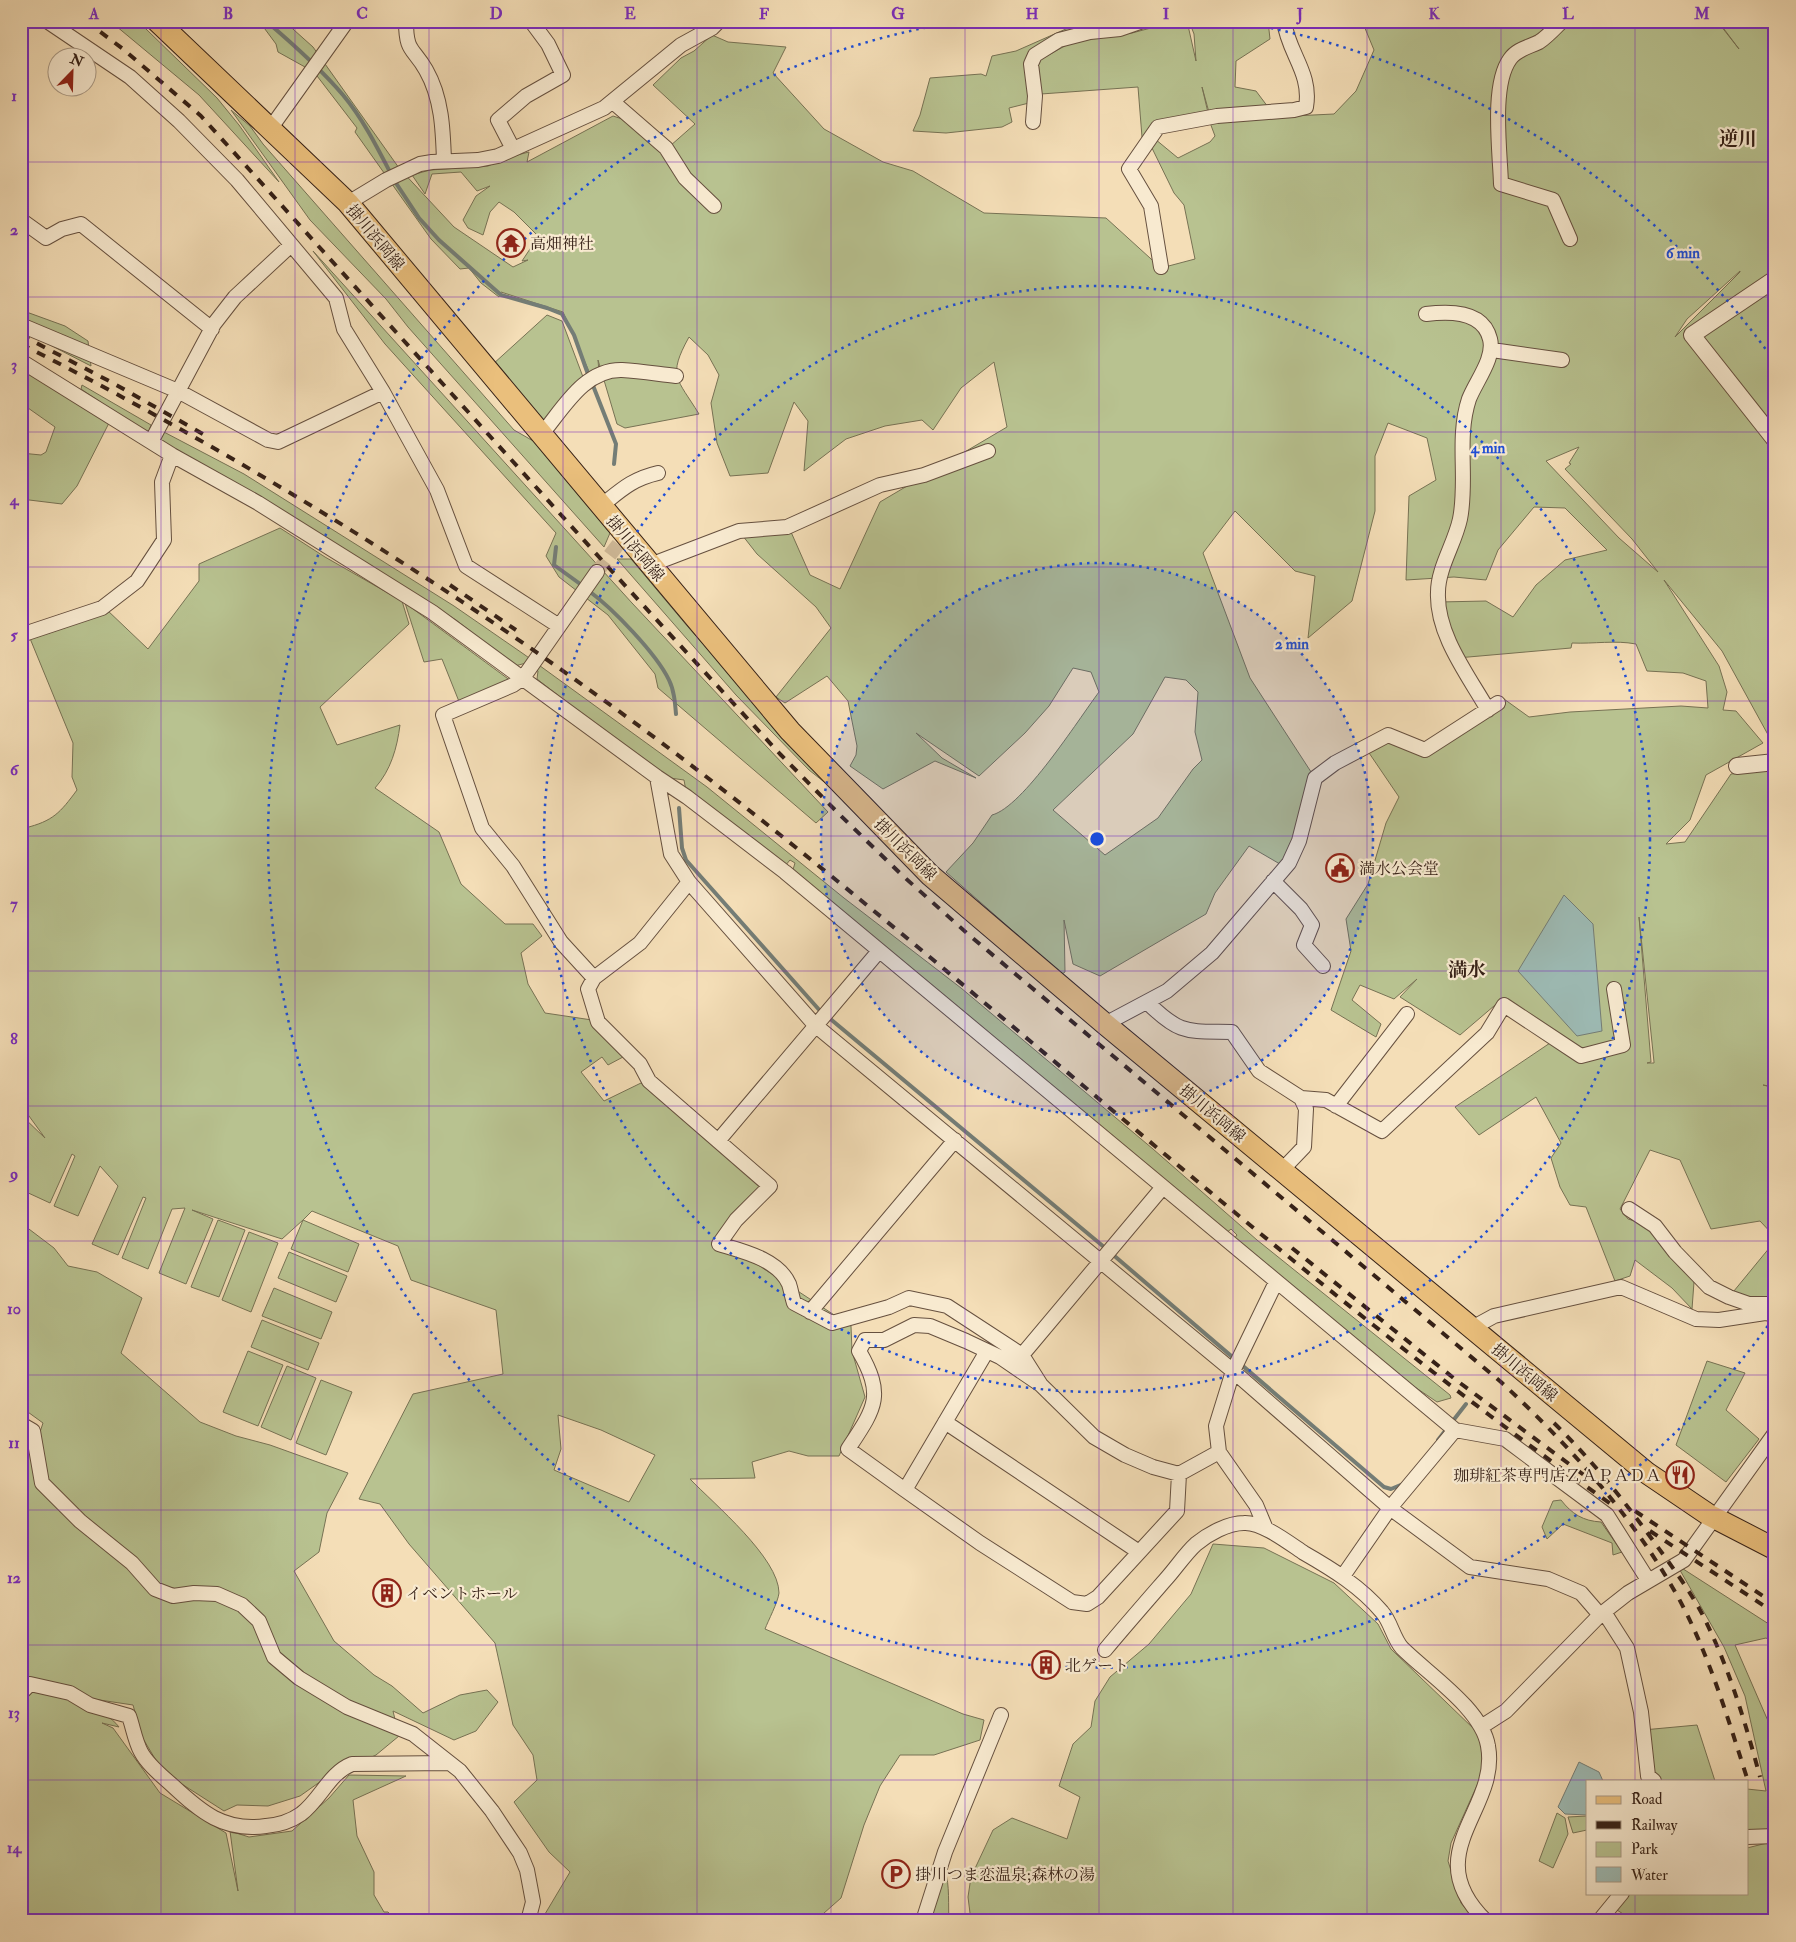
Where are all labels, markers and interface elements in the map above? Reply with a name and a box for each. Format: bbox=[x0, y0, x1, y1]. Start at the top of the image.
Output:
text: A bbox=[88, 4, 100, 24]
text: B bbox=[223, 4, 233, 24]
text: C bbox=[356, 4, 368, 24]
text: D bbox=[489, 4, 503, 24]
text: E bbox=[624, 4, 636, 24]
text: F bbox=[759, 4, 769, 24]
text: G bbox=[891, 4, 905, 24]
text: H bbox=[1025, 4, 1039, 24]
text: I bbox=[1163, 4, 1170, 24]
text: J bbox=[1296, 4, 1304, 25]
text: K bbox=[1428, 4, 1440, 24]
text: L bbox=[1562, 4, 1574, 24]
text: M bbox=[1693, 4, 1710, 24]
north arrow bbox=[48, 48, 98, 98]
text: N bbox=[67, 50, 86, 71]
text: 1 bbox=[11, 86, 17, 106]
district label: 逆川 bbox=[1719, 127, 1757, 151]
street label: 掛川浜岡線 bbox=[342, 201, 409, 275]
text: 2 bbox=[10, 220, 18, 240]
temple icon: 高畑神社 bbox=[496, 228, 526, 258]
place label: 高畑神社 bbox=[530, 234, 594, 254]
text: 6 min bbox=[1666, 244, 1700, 263]
text: 3 bbox=[11, 355, 17, 375]
text: 4 min bbox=[1470, 439, 1506, 458]
text: 4 bbox=[9, 490, 20, 510]
street label: 掛川浜岡線 bbox=[602, 512, 669, 586]
text: 5 bbox=[10, 625, 18, 645]
text: 2 min bbox=[1275, 635, 1309, 654]
text: 6 bbox=[10, 760, 20, 780]
street label: 掛川浜岡線 bbox=[870, 814, 941, 885]
centre of rings bbox=[1088, 830, 1106, 848]
public building icon: 満水公会堂 bbox=[1325, 853, 1355, 883]
place label: 満水公会堂 bbox=[1359, 859, 1439, 879]
text: 7 bbox=[10, 894, 18, 914]
district label: 満水 bbox=[1448, 958, 1486, 982]
text: 8 bbox=[10, 1029, 18, 1049]
street label: 掛川浜岡線 bbox=[1175, 1080, 1249, 1147]
text: 9 bbox=[8, 1164, 18, 1184]
text: 10 bbox=[7, 1299, 21, 1319]
street label: 掛川浜岡線 bbox=[1487, 1339, 1561, 1406]
text: 11 bbox=[8, 1433, 20, 1453]
restaurant icon: 珈琲紅茶専門店ＺＡＰＡＤＡ bbox=[1665, 1460, 1695, 1490]
place label: 珈琲紅茶専門店ＺＡＰＡＤＡ bbox=[1453, 1466, 1661, 1486]
text: 12 bbox=[7, 1568, 21, 1588]
building icon: イベントホール bbox=[372, 1578, 402, 1608]
place label: イベントホール bbox=[406, 1584, 518, 1604]
building icon: 北ゲート bbox=[1031, 1650, 1061, 1680]
place label: 北ゲート bbox=[1065, 1656, 1129, 1676]
text: 13 bbox=[8, 1703, 20, 1723]
legend bbox=[1586, 1780, 1748, 1894]
text: Road bbox=[1631, 1790, 1663, 1809]
text: Railway bbox=[1631, 1816, 1678, 1835]
text: 14 bbox=[7, 1838, 23, 1858]
text: Park bbox=[1631, 1840, 1658, 1859]
parking icon: 掛川つま恋温泉;森林の湯 bbox=[881, 1859, 911, 1889]
place label: 掛川つま恋温泉;森林の湯 bbox=[915, 1865, 1095, 1885]
text: Water bbox=[1630, 1866, 1668, 1885]

